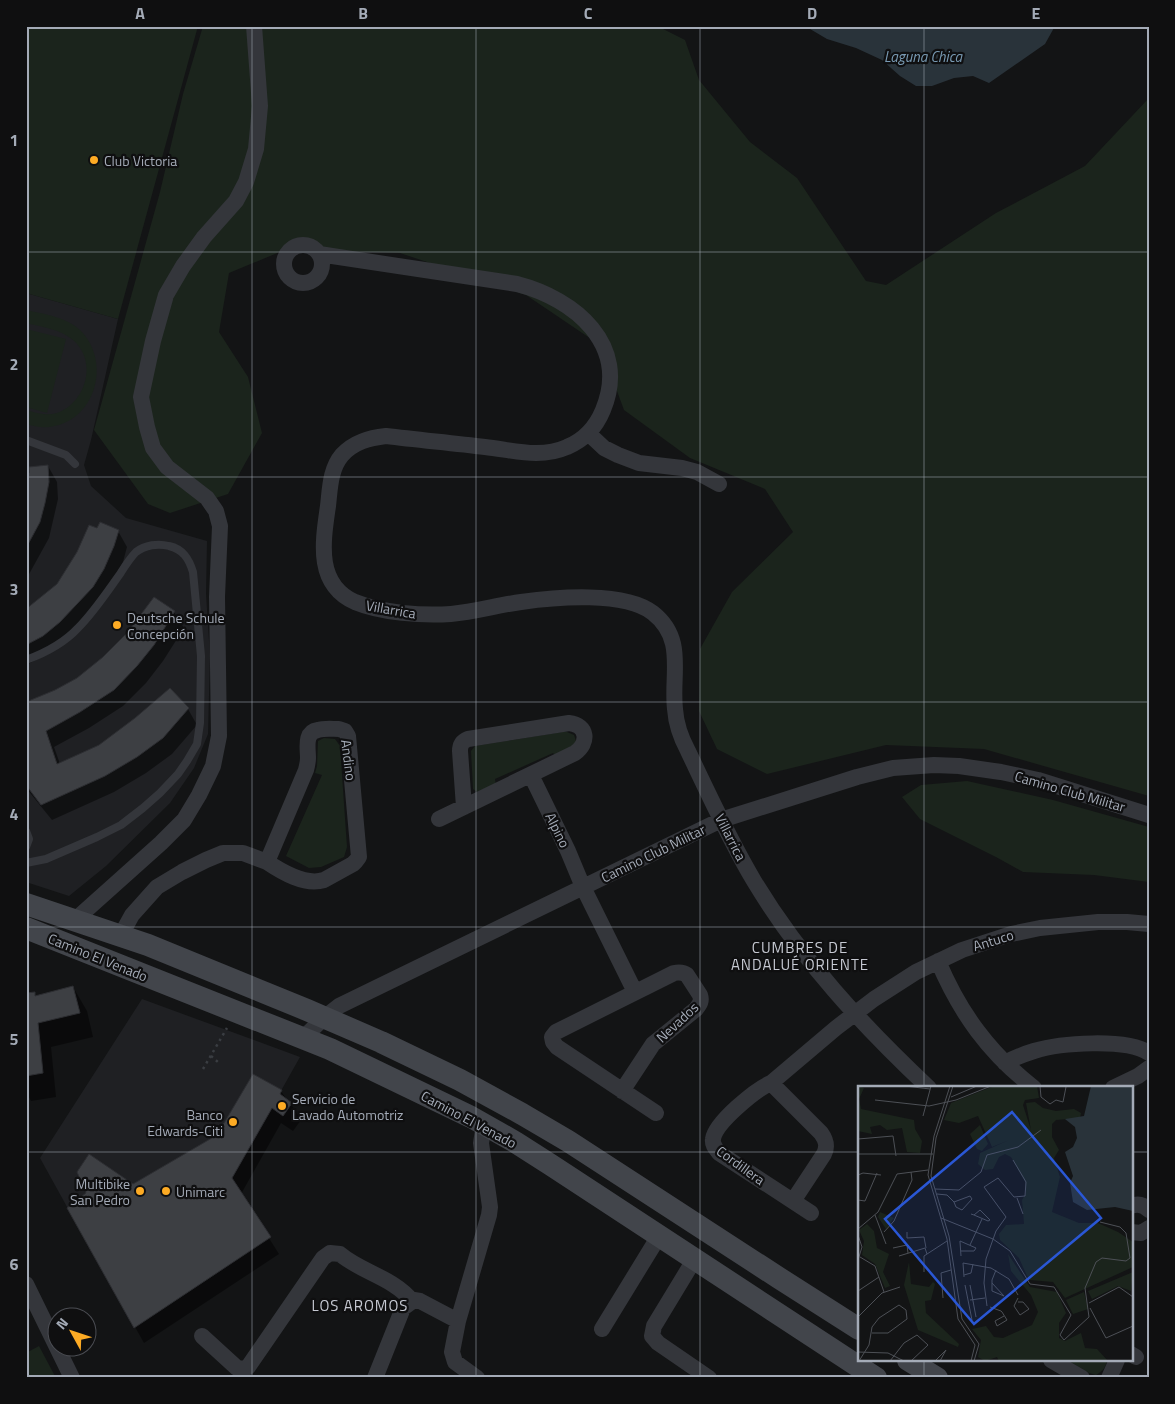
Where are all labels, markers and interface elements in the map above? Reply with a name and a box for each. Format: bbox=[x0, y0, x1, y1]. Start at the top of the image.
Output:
text: A bbox=[135, 1, 145, 25]
text: B bbox=[358, 1, 368, 25]
text: C bbox=[584, 1, 593, 25]
text: D bbox=[807, 1, 817, 25]
text: E bbox=[1032, 1, 1041, 25]
water label: Laguna Chica bbox=[884, 45, 964, 68]
text: 1 bbox=[10, 128, 18, 152]
place label: Club Victoria bbox=[104, 150, 177, 171]
marker: Club Victoria bbox=[88, 154, 100, 166]
text: 2 bbox=[10, 352, 18, 376]
text: 3 bbox=[10, 577, 18, 601]
street label: Villarrica bbox=[364, 594, 418, 624]
place label: Deutsche Schule Concepción bbox=[127, 607, 225, 644]
marker: Deutsche Schule Concepción bbox=[111, 619, 123, 631]
street label: Andino bbox=[336, 738, 362, 782]
street label: Camino Club Militar bbox=[1012, 765, 1128, 817]
text: 4 bbox=[10, 802, 19, 826]
street label: Alpino bbox=[540, 809, 576, 851]
street label: Villarrica bbox=[710, 810, 752, 864]
street label: Camino Club Militar bbox=[597, 819, 709, 887]
street label: Antuco bbox=[970, 924, 1016, 956]
street label: Camino El Venado bbox=[45, 927, 151, 987]
district label: CUMBRES DE ANDALUÉ ORIENTE bbox=[731, 936, 869, 976]
street label: Nevados bbox=[651, 997, 703, 1047]
text: 5 bbox=[10, 1027, 19, 1051]
street label: Camino El Venado bbox=[417, 1085, 521, 1153]
inset map bbox=[858, 1086, 1132, 1362]
place label: Servicio de Lavado Automotriz bbox=[292, 1088, 403, 1125]
marker: Servicio de Lavado Automotriz bbox=[276, 1100, 288, 1112]
place label: Banco Edwards-Citi bbox=[147, 1104, 223, 1141]
marker: Banco Edwards-Citi bbox=[227, 1116, 239, 1128]
street label: Cordillera bbox=[712, 1140, 770, 1190]
place label: Multibike San Pedro bbox=[70, 1173, 130, 1210]
place label: Unimarc bbox=[176, 1181, 225, 1202]
marker: Multibike San Pedro bbox=[134, 1185, 146, 1197]
marker: Unimarc bbox=[160, 1185, 172, 1197]
text: 6 bbox=[10, 1252, 19, 1276]
district label: LOS AROMOS bbox=[312, 1294, 408, 1317]
north arrow bbox=[48, 1306, 98, 1356]
text: N bbox=[50, 1313, 73, 1334]

